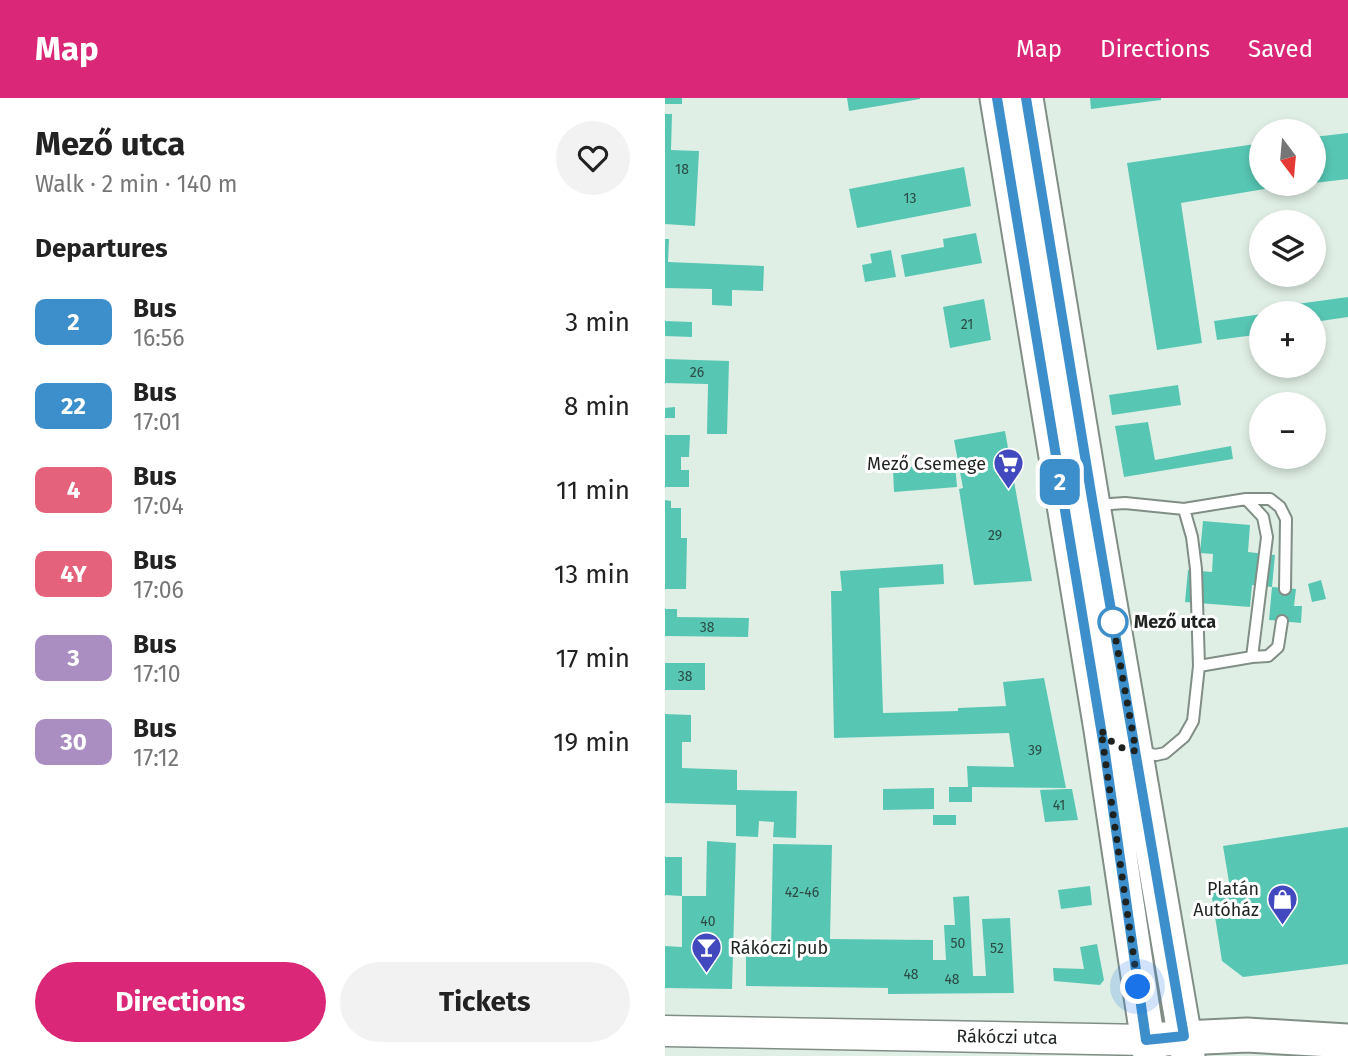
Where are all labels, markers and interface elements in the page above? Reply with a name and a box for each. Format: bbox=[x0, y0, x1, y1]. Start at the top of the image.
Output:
text: Map bbox=[35, 29, 99, 69]
text: Map bbox=[1016, 35, 1062, 63]
text: Directions bbox=[1100, 35, 1210, 63]
text: Saved bbox=[1248, 35, 1313, 63]
north arrow bbox=[1249, 119, 1327, 196]
map controls bbox=[1249, 119, 1326, 469]
button: heart bbox=[556, 121, 630, 195]
text: Mező utca bbox=[35, 124, 185, 164]
house number: 18 bbox=[675, 161, 689, 178]
text: Walk · 2 min · 140 m bbox=[35, 170, 238, 198]
house number: 13 bbox=[903, 190, 917, 207]
button: layers bbox=[1249, 210, 1326, 287]
text: Departures bbox=[35, 233, 168, 264]
text: Bus bbox=[133, 293, 176, 324]
button: + bbox=[1249, 301, 1326, 378]
text: 3 min bbox=[565, 307, 630, 338]
text: 2 bbox=[67, 308, 80, 336]
house number: 21 bbox=[961, 316, 973, 333]
text: 16:56 bbox=[133, 324, 185, 352]
house number: 26 bbox=[690, 364, 704, 381]
text: Bus bbox=[133, 377, 176, 408]
text: 8 min bbox=[564, 391, 630, 422]
text: 22 bbox=[61, 392, 86, 420]
button: − bbox=[1249, 392, 1326, 469]
text: 17:01 bbox=[133, 408, 181, 436]
supermarket icon: Mező Csemege bbox=[992, 447, 1026, 491]
place label: Mező Csemege bbox=[867, 453, 986, 475]
line badge: 2 bbox=[1037, 459, 1083, 505]
text: Bus bbox=[133, 461, 176, 492]
text: 2 bbox=[1054, 468, 1066, 496]
text: 11 min bbox=[556, 475, 630, 506]
text: 4 bbox=[67, 476, 80, 504]
text: 17:04 bbox=[133, 492, 184, 520]
house number: 29 bbox=[988, 527, 1002, 544]
text: Bus bbox=[133, 545, 176, 576]
text: 13 min bbox=[554, 559, 630, 590]
text: 4Y bbox=[60, 560, 87, 588]
text: 17:06 bbox=[133, 576, 184, 604]
marker: Mező utca bbox=[1098, 607, 1128, 637]
place label: Mező utca bbox=[1134, 611, 1216, 633]
house number: 38 bbox=[700, 619, 715, 636]
text: Bus bbox=[133, 629, 176, 660]
text: 17 min bbox=[555, 643, 630, 674]
text: 3 bbox=[67, 644, 80, 672]
text: 17:10 bbox=[133, 660, 181, 688]
house number: 38 bbox=[678, 668, 693, 685]
text: Bus bbox=[133, 713, 176, 744]
text: 19 min bbox=[553, 727, 630, 758]
text: 30 bbox=[60, 728, 87, 756]
house number: 39 bbox=[1028, 742, 1042, 759]
text: 17:12 bbox=[133, 744, 179, 772]
house number: 41 bbox=[1053, 797, 1065, 814]
place label: Platán Autóház bbox=[1193, 878, 1259, 921]
shop icon: Platán Autóház bbox=[1265, 882, 1299, 926]
house number: 42-46 bbox=[785, 884, 819, 901]
house number: 40 bbox=[700, 913, 716, 930]
bar icon: Rákóczi pub bbox=[690, 931, 724, 975]
house number: 50 bbox=[951, 935, 966, 952]
place label: Rákóczi pub bbox=[730, 937, 828, 959]
house number: 52 bbox=[990, 940, 1004, 957]
button: Directions bbox=[35, 962, 326, 1042]
button: Tickets bbox=[340, 962, 630, 1042]
house number: 48 bbox=[903, 966, 919, 983]
your location bbox=[1120, 969, 1155, 1004]
house number: 48 bbox=[944, 971, 960, 988]
street label: Rákóczi utca bbox=[956, 1025, 1058, 1049]

